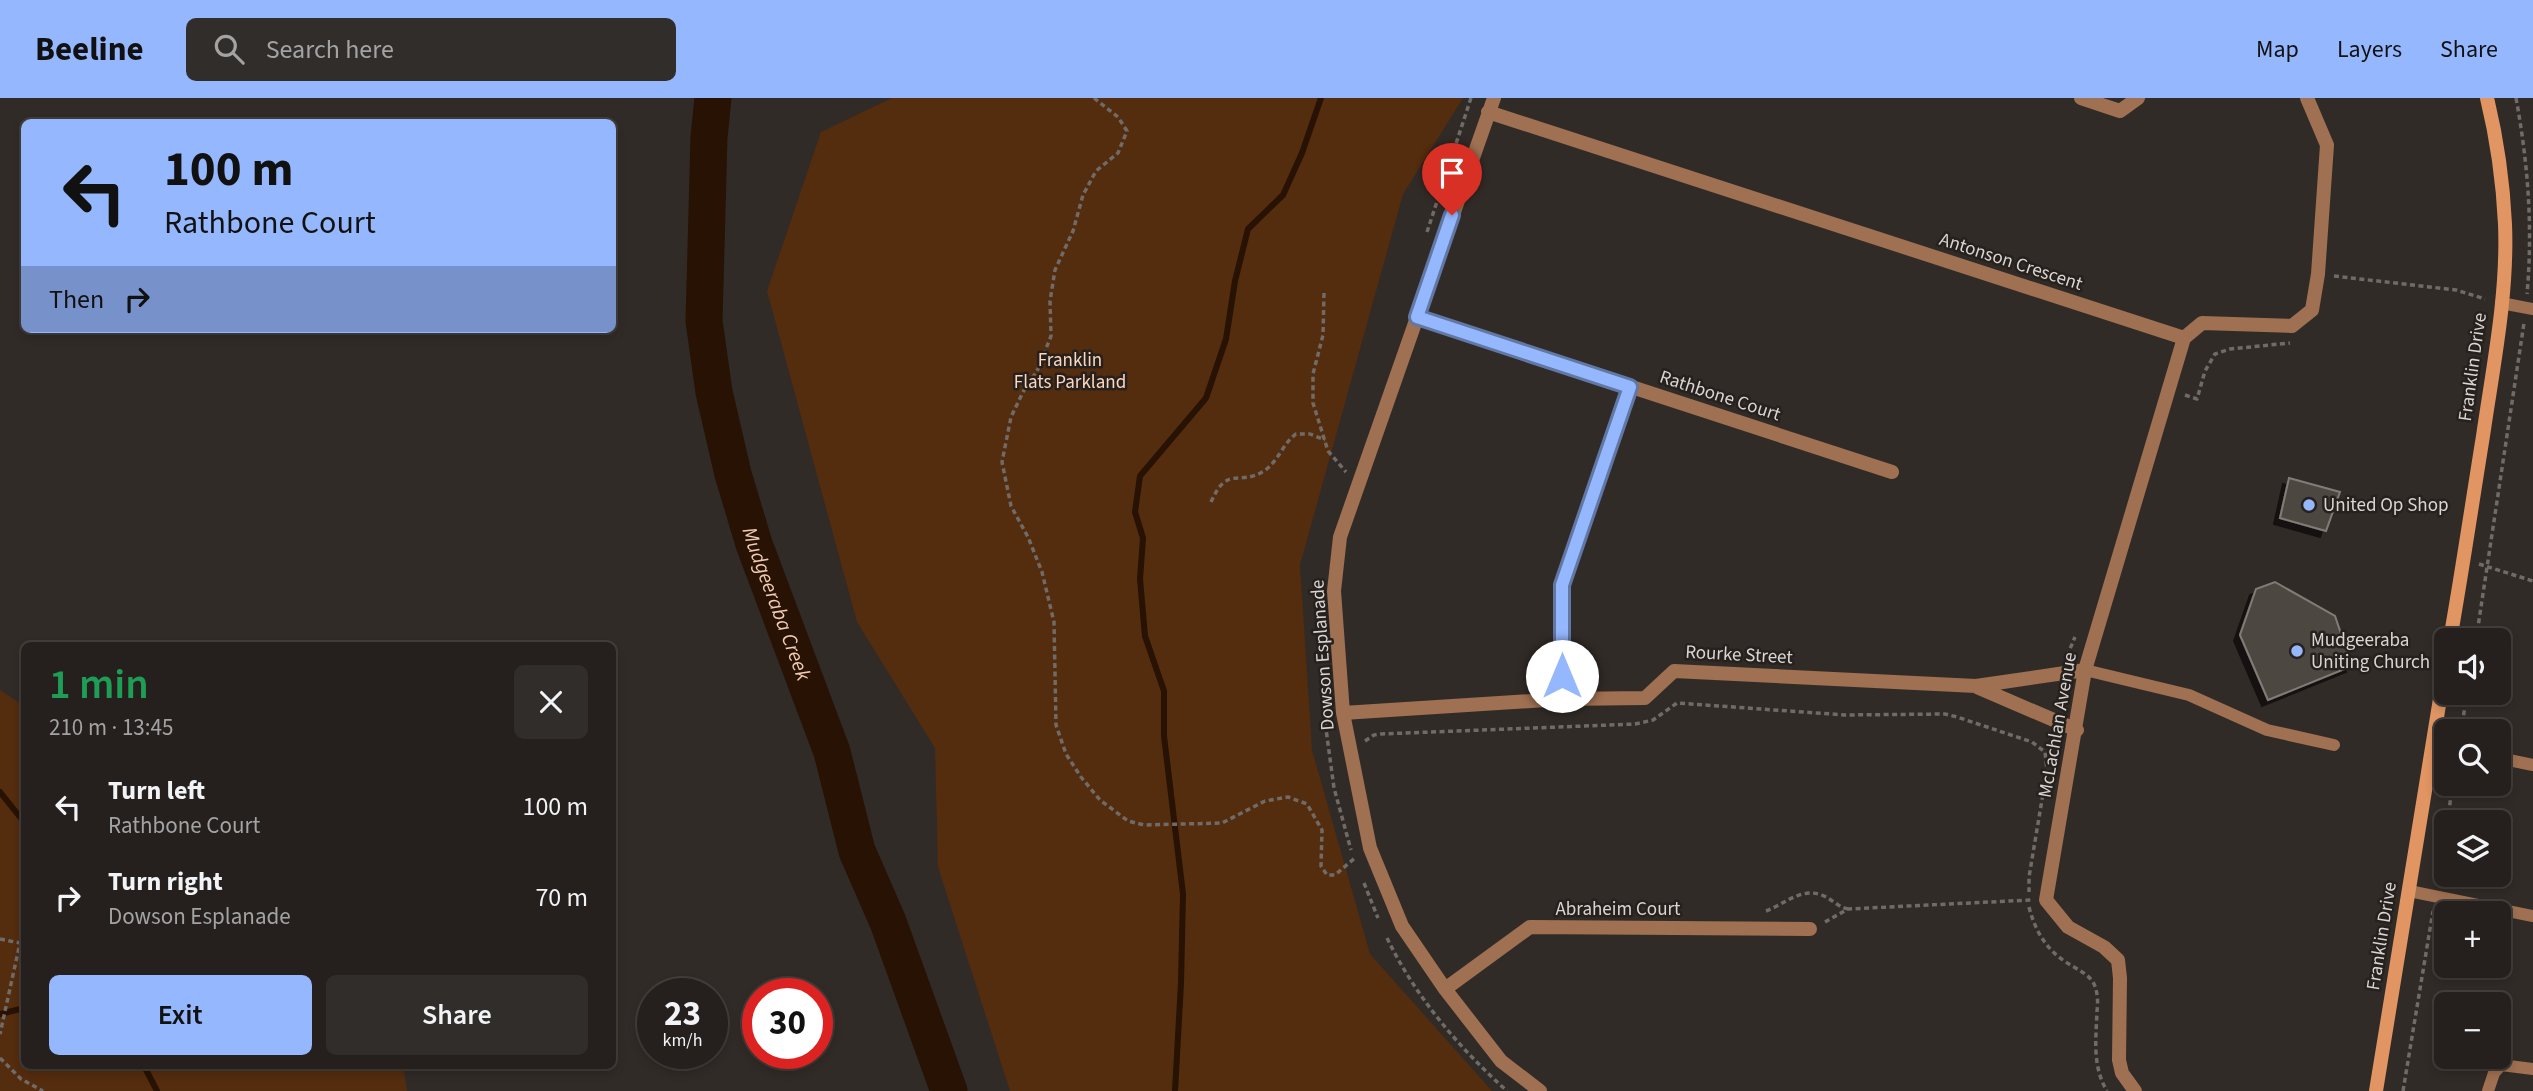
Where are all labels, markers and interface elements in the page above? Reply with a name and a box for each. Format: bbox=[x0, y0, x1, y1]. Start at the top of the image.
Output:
search box bbox=[186, 18, 676, 81]
text: Beeline bbox=[35, 26, 144, 73]
icon: search bbox=[210, 30, 248, 68]
text: Search here bbox=[266, 31, 394, 68]
text: Map bbox=[2256, 32, 2299, 67]
text: Layers bbox=[2337, 32, 2402, 67]
text: Share bbox=[2440, 32, 2498, 67]
text: 100 m bbox=[164, 135, 293, 205]
pin bbox=[1422, 143, 1482, 215]
icon: left bbox=[49, 147, 140, 238]
icon: arrive bbox=[1433, 154, 1471, 192]
text: Rathbone Court bbox=[164, 200, 376, 246]
street label: Antonson Crescent bbox=[1936, 226, 2087, 298]
icon: right bbox=[118, 280, 156, 318]
text: Then bbox=[49, 281, 104, 318]
street label: Franklin Drive bbox=[2452, 311, 2494, 423]
park label: Franklin Flats Parkland bbox=[1014, 347, 1126, 396]
street label: Rathbone Court bbox=[1656, 364, 1785, 428]
place label: United Op Shop bbox=[2323, 492, 2449, 519]
marker: United Op Shop bbox=[2301, 497, 2317, 513]
water label: Mudgeeraba Creek bbox=[735, 523, 819, 686]
street label: Dowson Esplanade bbox=[1304, 579, 1342, 731]
place label: Mudgeeraba Uniting Church bbox=[2311, 627, 2430, 676]
map controls bbox=[2434, 628, 2511, 1069]
button: sound bbox=[2434, 628, 2511, 705]
position arrow bbox=[1525, 639, 1599, 713]
street label: Rourke Street bbox=[1684, 639, 1794, 671]
marker: Mudgeeraba Uniting Church bbox=[2289, 643, 2305, 659]
street label: McLachlan Avenue bbox=[2032, 650, 2084, 800]
text: 1 min bbox=[49, 655, 149, 715]
button: close bbox=[514, 665, 588, 739]
text: 210 m · 13:45 bbox=[49, 711, 173, 744]
button: search bbox=[2434, 719, 2511, 796]
text: Turn left bbox=[108, 772, 205, 809]
icon: left bbox=[49, 788, 87, 826]
text: 100 m bbox=[522, 788, 588, 825]
text: Rathbone Court bbox=[108, 809, 260, 842]
button: layers bbox=[2434, 810, 2511, 887]
text: Turn right bbox=[108, 863, 223, 900]
icon: right bbox=[49, 879, 87, 917]
text: 70 m bbox=[535, 879, 588, 916]
street label: Franklin Drive bbox=[2360, 880, 2404, 992]
street label: Abraheim Court bbox=[1555, 896, 1681, 923]
text: Dowson Esplanade bbox=[108, 900, 291, 933]
button: + bbox=[2434, 901, 2511, 978]
button: Exit bbox=[49, 975, 312, 1055]
button: Share bbox=[326, 975, 588, 1055]
speed limit sign: 30 bbox=[742, 978, 833, 1069]
text: 23 bbox=[664, 989, 701, 1039]
button: − bbox=[2434, 992, 2511, 1069]
text: km/h bbox=[663, 1028, 702, 1053]

